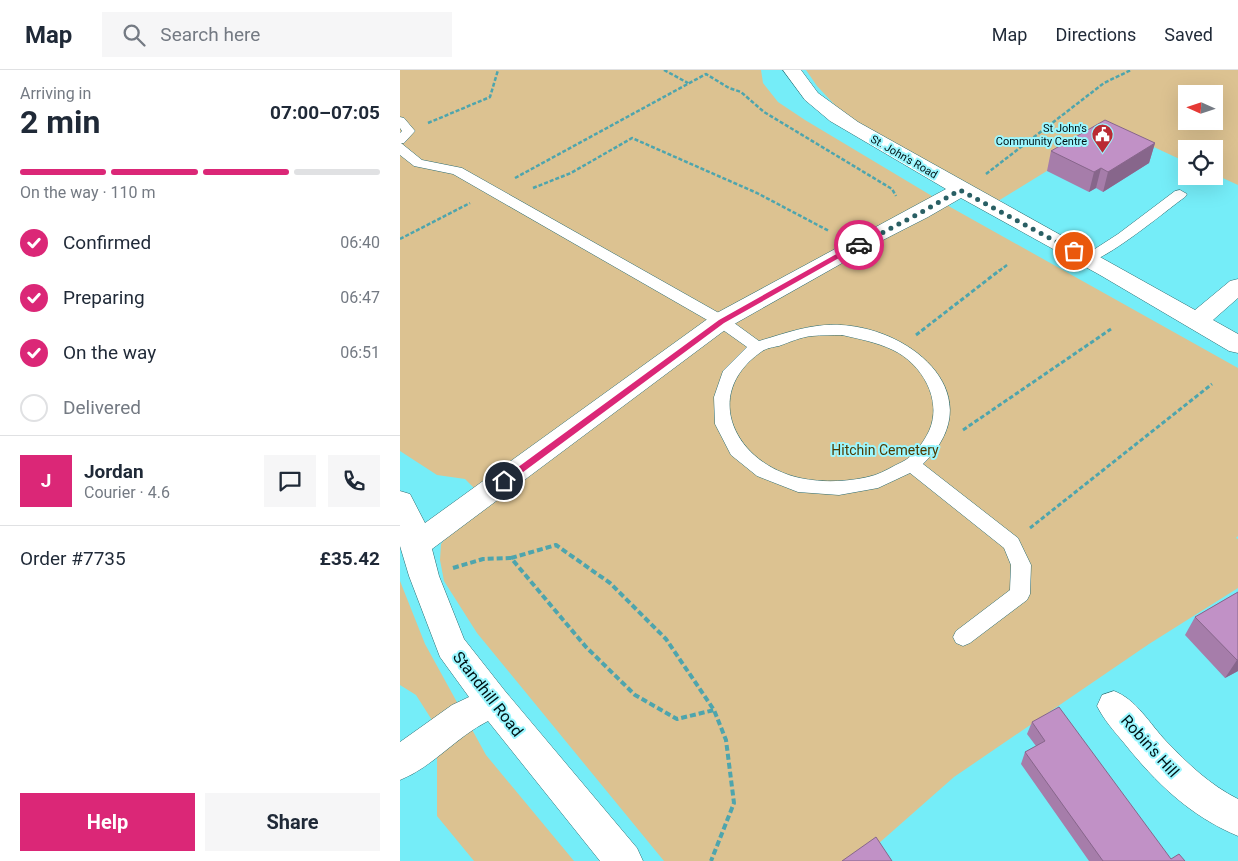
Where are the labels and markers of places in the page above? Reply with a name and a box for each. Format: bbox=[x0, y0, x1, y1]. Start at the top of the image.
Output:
place label: St John's Community Centre bbox=[996, 122, 1087, 148]
public building icon: St John's Community Centre bbox=[1091, 122, 1115, 153]
pin bbox=[1053, 230, 1095, 272]
pin bbox=[483, 460, 525, 502]

